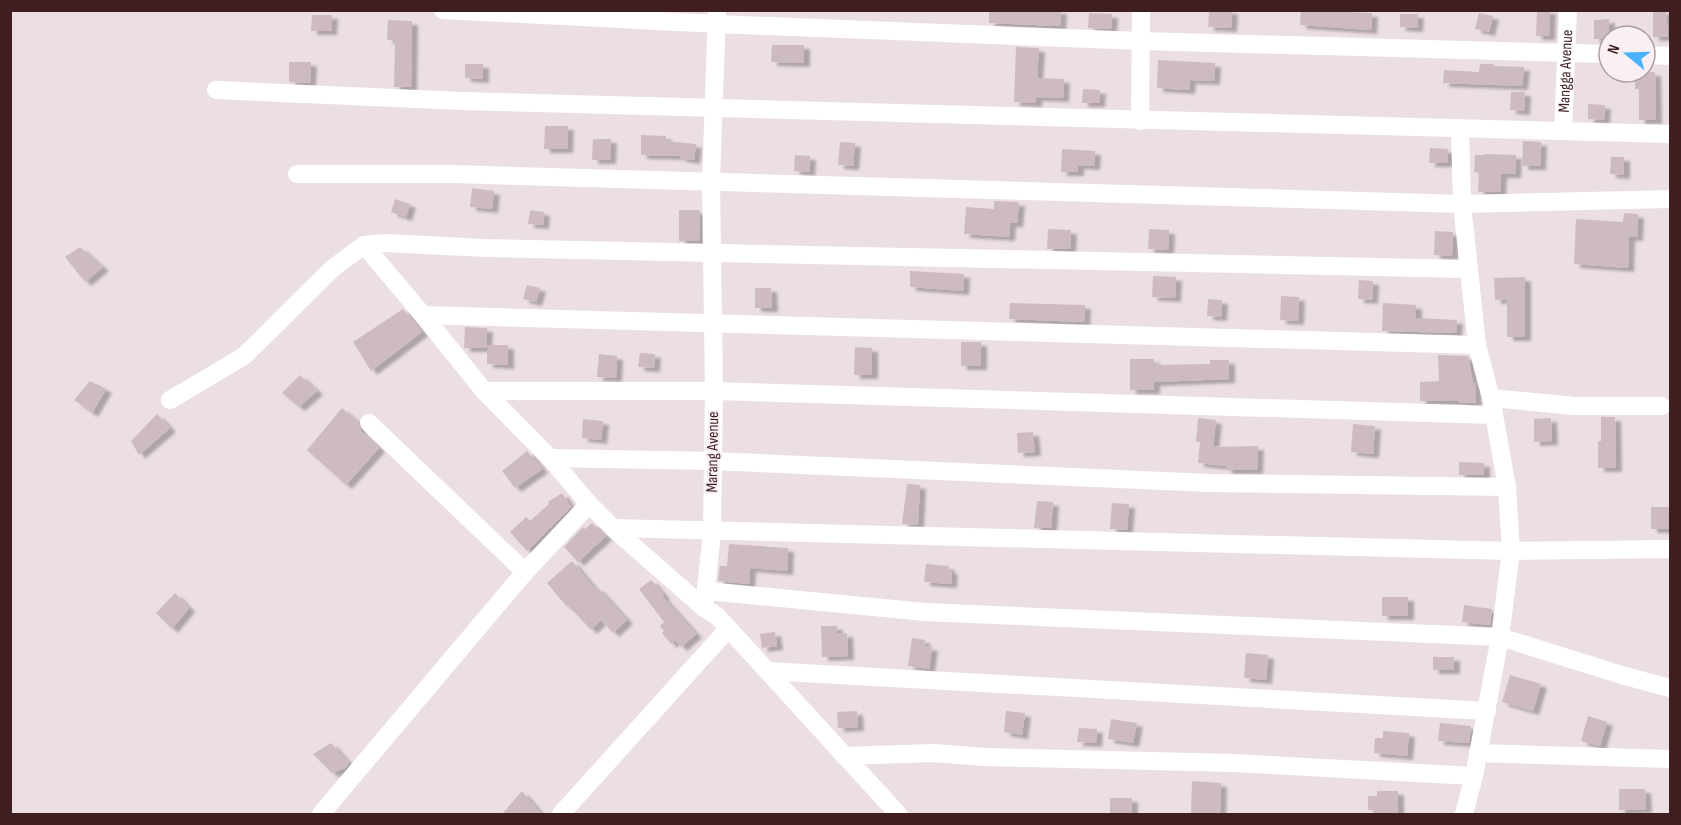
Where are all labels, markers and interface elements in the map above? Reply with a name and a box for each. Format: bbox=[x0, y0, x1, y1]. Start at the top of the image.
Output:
north arrow bbox=[1597, 24, 1657, 84]
street label: Mangga Avenue bbox=[1554, 29, 1577, 113]
text: N bbox=[1604, 42, 1625, 57]
street label: Marang Avenue bbox=[703, 411, 723, 493]

